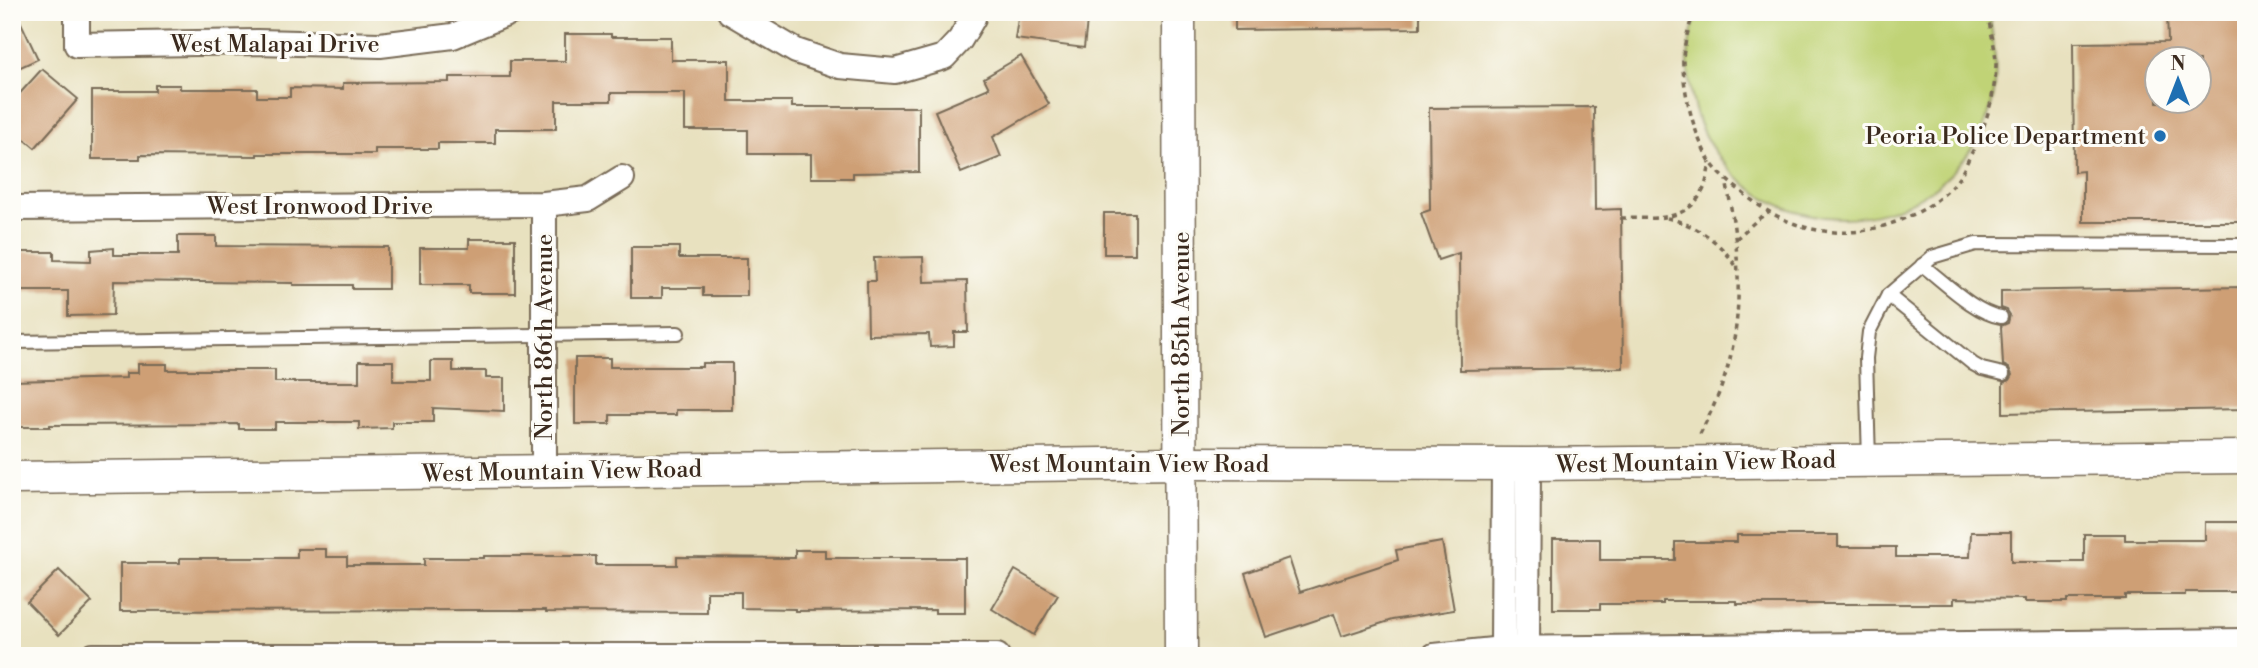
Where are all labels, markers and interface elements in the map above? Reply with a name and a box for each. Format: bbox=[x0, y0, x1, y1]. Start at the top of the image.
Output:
street label: West Malapai Drive bbox=[169, 30, 380, 60]
north arrow bbox=[2142, 46, 2212, 116]
text: N bbox=[2170, 52, 2186, 76]
place label: Peoria Police Department bbox=[1865, 122, 2146, 152]
marker: Peoria Police Department bbox=[2152, 128, 2168, 144]
street label: West Ironwood Drive bbox=[206, 192, 433, 222]
street label: North 85th Avenue bbox=[1167, 231, 1197, 437]
street label: North 86th Avenue bbox=[530, 234, 560, 440]
street label: West Mountain View Road bbox=[1555, 446, 1837, 480]
street label: West Mountain View Road bbox=[988, 450, 1269, 480]
street label: West Mountain View Road bbox=[421, 455, 703, 489]

